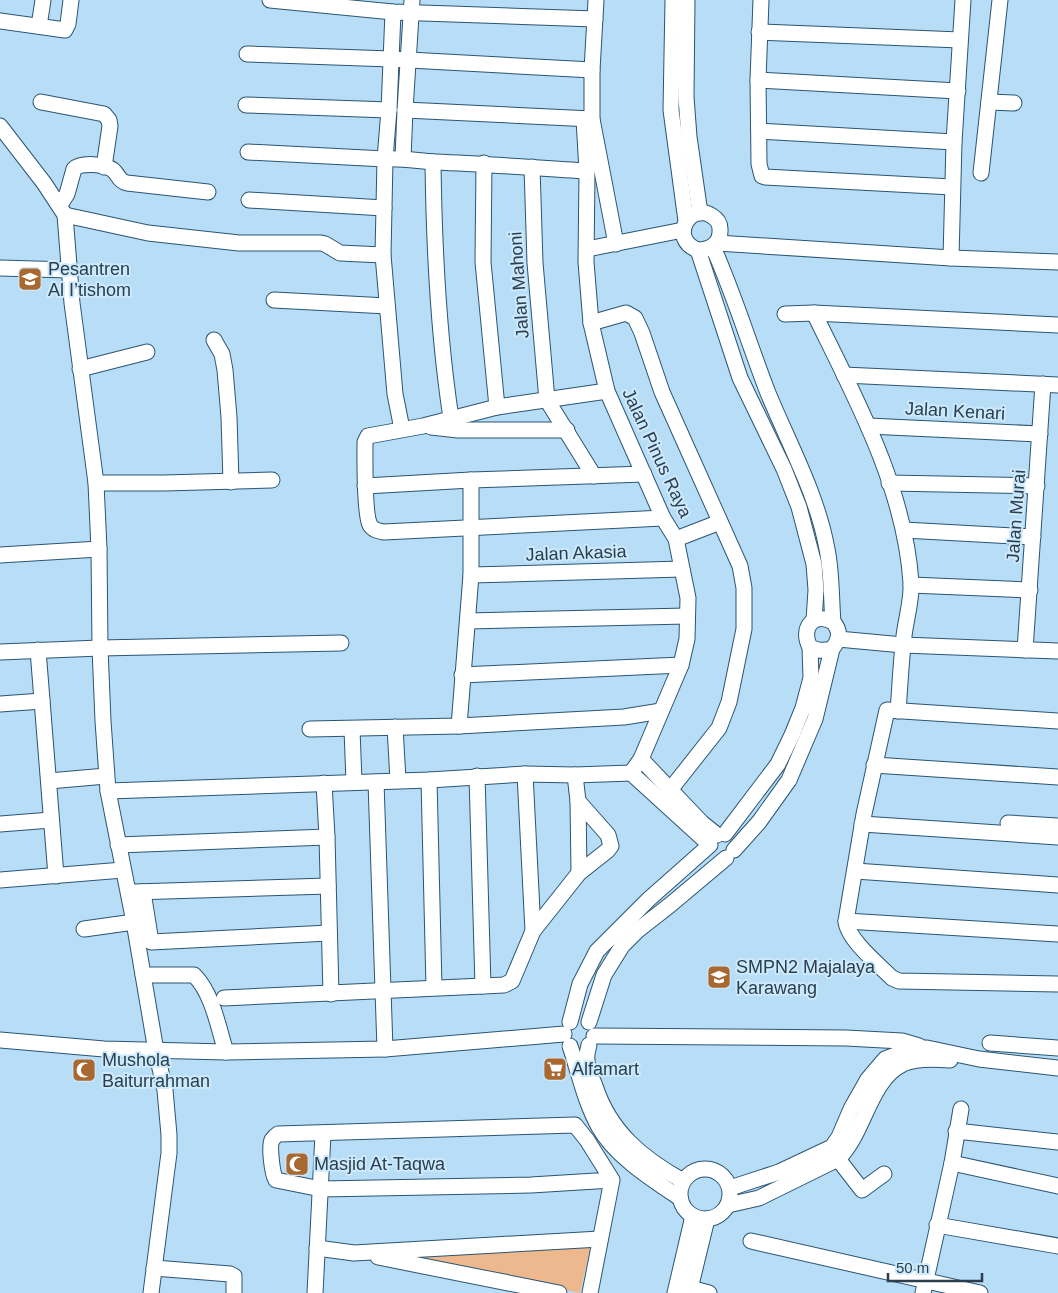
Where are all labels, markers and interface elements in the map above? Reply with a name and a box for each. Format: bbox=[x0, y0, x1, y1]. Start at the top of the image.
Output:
street label: Jalan Mahoni bbox=[505, 231, 533, 339]
place label: Pesantren Al I’tishom bbox=[48, 259, 131, 300]
school or university icon: Pesantren Al I’tishom bbox=[17, 266, 43, 292]
street label: Jalan Pinus Raya bbox=[618, 385, 696, 522]
street label: Jalan Kenari bbox=[905, 398, 1005, 424]
street label: Jalan Murai bbox=[1003, 469, 1029, 563]
street label: Jalan Akasia bbox=[525, 541, 628, 565]
place label: SMPN2 Majalaya Karawang bbox=[736, 957, 876, 998]
school or university icon: SMPN2 Majalaya Karawang bbox=[706, 964, 732, 990]
place label: Mushola Baiturrahman bbox=[102, 1050, 210, 1091]
supermarket icon: Alfamart bbox=[542, 1056, 568, 1082]
mosque icon: Mushola Baiturrahman bbox=[71, 1057, 97, 1083]
place label: Alfamart bbox=[572, 1059, 639, 1079]
mosque icon: Masjid At-Taqwa bbox=[284, 1151, 310, 1177]
place label: Masjid At-Taqwa bbox=[314, 1154, 446, 1174]
scale bar bbox=[888, 1250, 982, 1282]
text: 50 m bbox=[896, 1259, 929, 1276]

